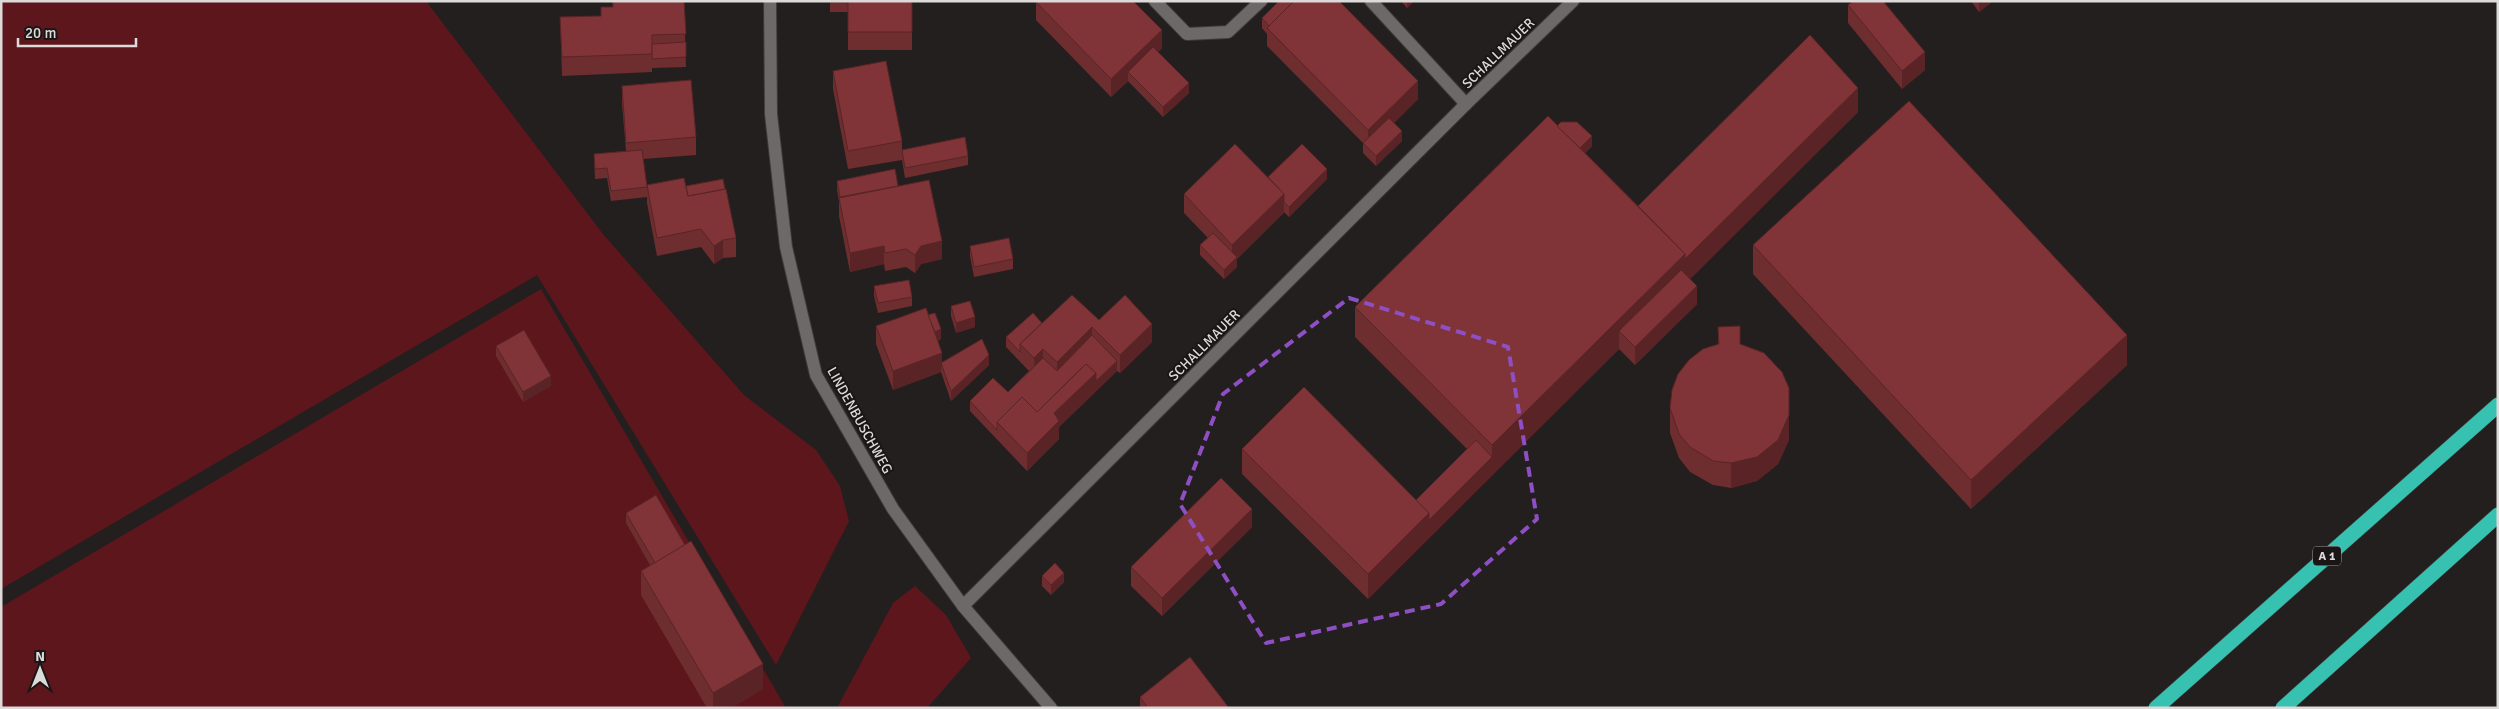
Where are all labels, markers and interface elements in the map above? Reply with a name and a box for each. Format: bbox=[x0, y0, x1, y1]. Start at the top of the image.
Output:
scale bar bbox=[18, 15, 135, 47]
street label: SCHALLMAUER bbox=[1459, 15, 1538, 92]
text: 20 m bbox=[25, 24, 56, 42]
street label: SCHALLMAUER bbox=[1165, 306, 1244, 385]
street label: LINDENBUSCHWEG bbox=[823, 364, 896, 477]
road number: A 1 bbox=[2313, 546, 2341, 566]
north arrow bbox=[15, 644, 65, 694]
text: N bbox=[35, 648, 45, 665]

